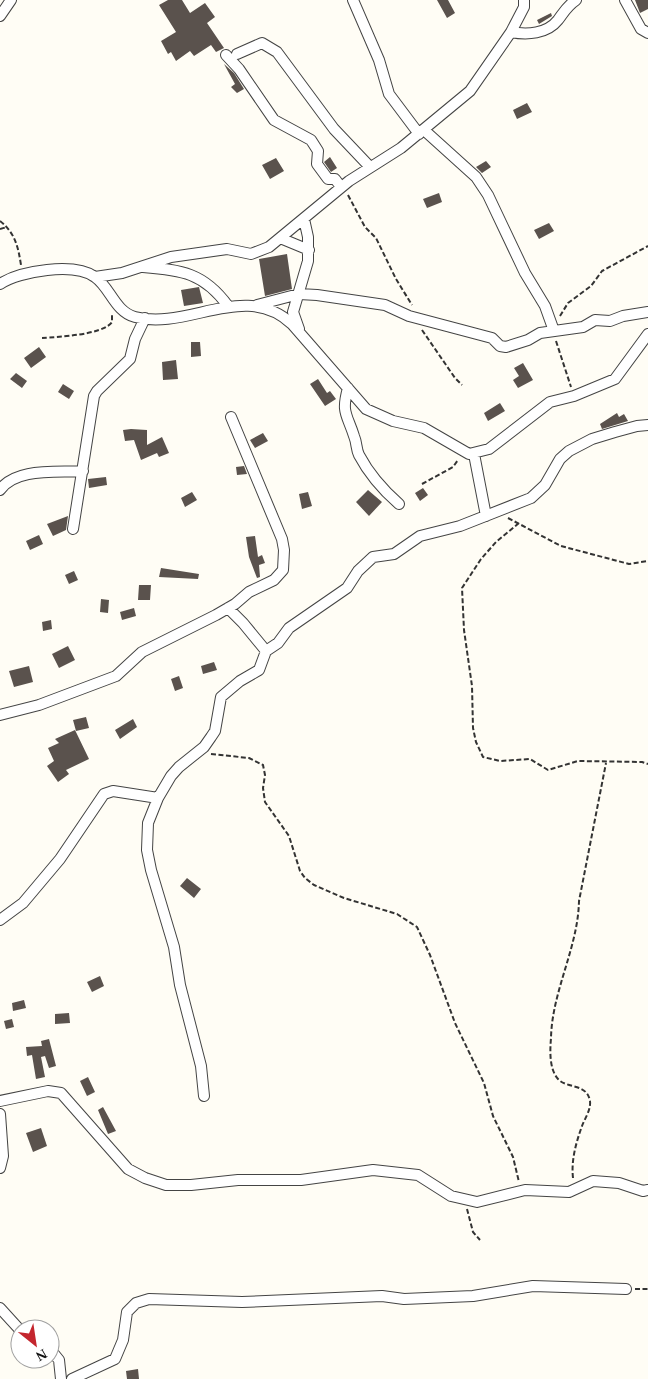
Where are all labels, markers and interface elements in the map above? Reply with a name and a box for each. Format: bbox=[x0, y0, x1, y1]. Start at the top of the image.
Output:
north arrow bbox=[10, 1319, 60, 1369]
text: N bbox=[33, 1346, 49, 1364]

